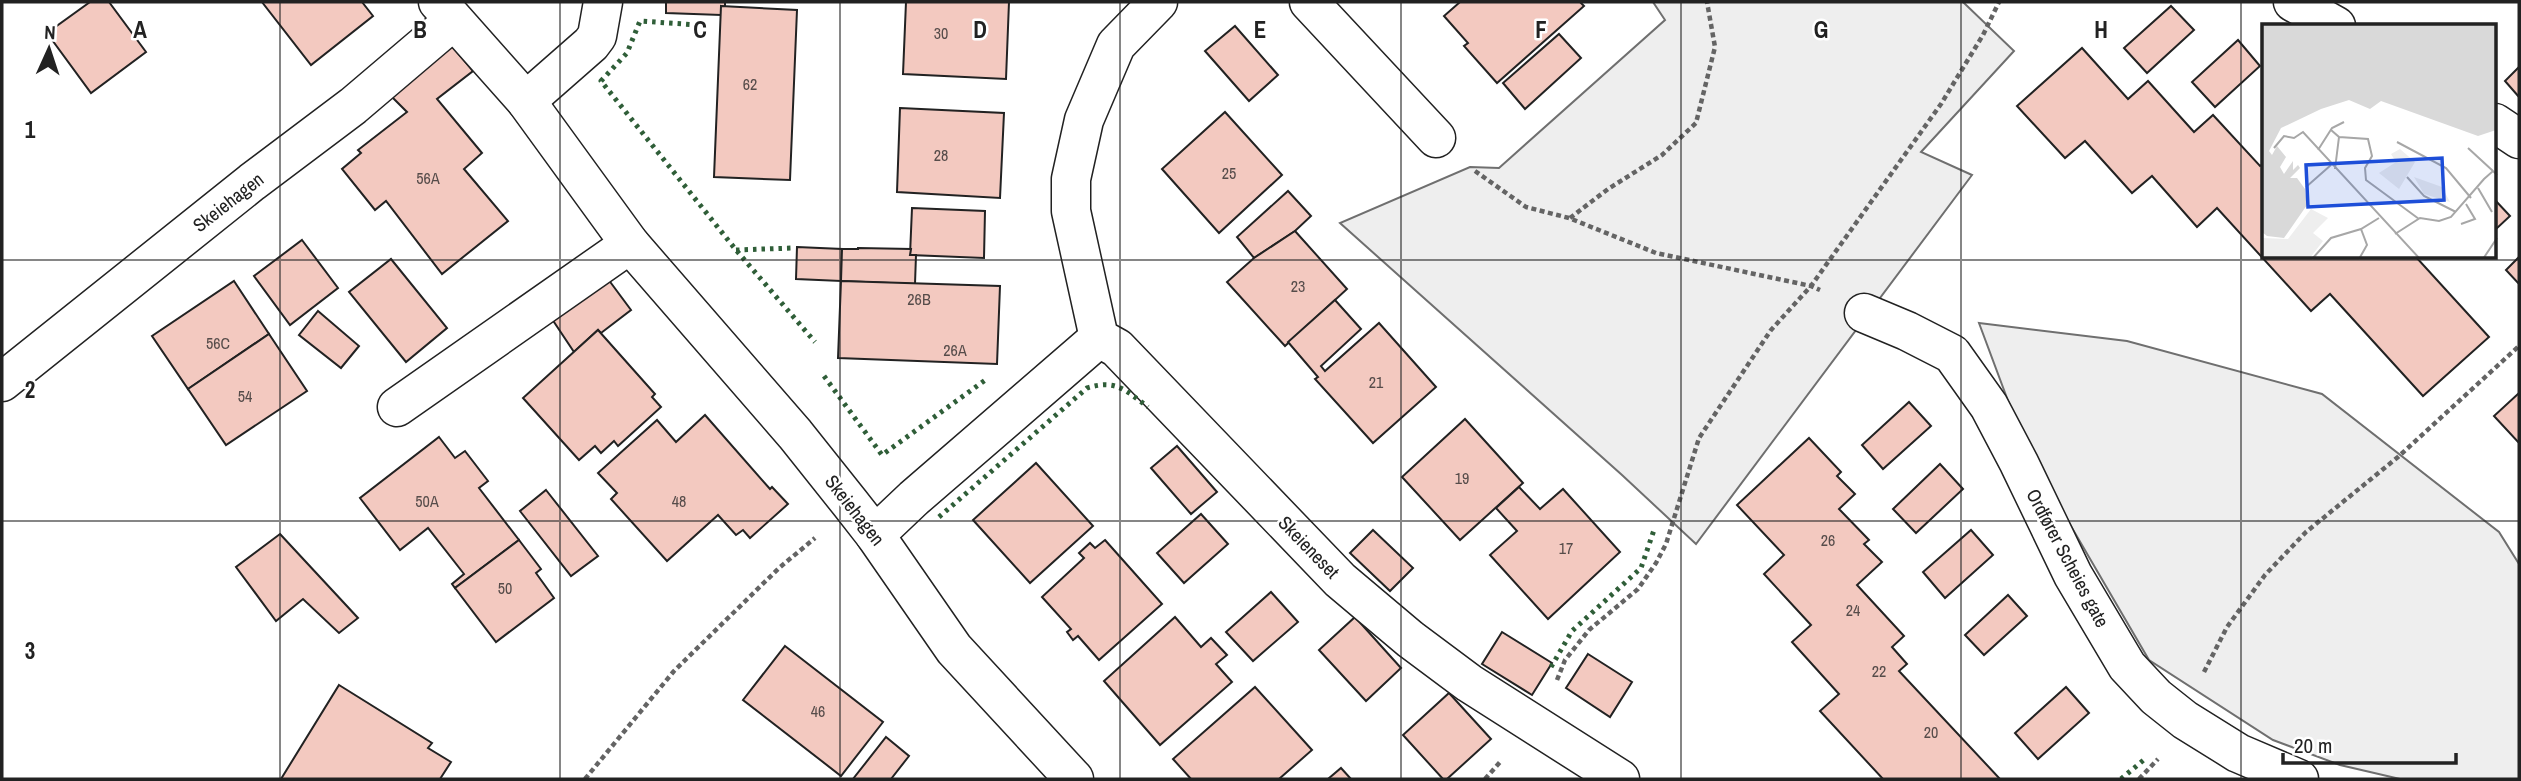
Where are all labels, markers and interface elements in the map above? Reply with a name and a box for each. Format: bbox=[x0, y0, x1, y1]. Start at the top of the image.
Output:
north arrow bbox=[14, 14, 84, 84]
text: A bbox=[133, 14, 147, 45]
text: B bbox=[413, 14, 427, 45]
text: C bbox=[693, 14, 707, 45]
text: D bbox=[973, 14, 987, 45]
text: E bbox=[1254, 14, 1266, 45]
text: F bbox=[1535, 14, 1547, 45]
text: G bbox=[1814, 14, 1828, 45]
text: H bbox=[2094, 14, 2108, 45]
text: N bbox=[44, 19, 56, 45]
house number: 30 bbox=[934, 22, 948, 44]
inset map bbox=[2262, 24, 2496, 259]
house number: 62 bbox=[743, 73, 757, 95]
text: 1 bbox=[25, 114, 36, 145]
house number: 28 bbox=[934, 144, 948, 166]
house number: 25 bbox=[1222, 162, 1236, 184]
street label: Skeiehagen bbox=[187, 166, 269, 238]
house number: 56A bbox=[416, 167, 440, 189]
house number: 23 bbox=[1291, 275, 1305, 297]
house number: 26B bbox=[907, 288, 931, 310]
house number: 56C bbox=[206, 332, 230, 354]
house number: 26A bbox=[943, 339, 967, 361]
house number: 21 bbox=[1369, 371, 1384, 393]
text: 2 bbox=[25, 374, 35, 405]
house number: 54 bbox=[238, 385, 252, 407]
house number: 19 bbox=[1455, 467, 1469, 489]
street label: Skeiehagen bbox=[819, 469, 891, 551]
street label: Ordfører Scheies gate bbox=[2021, 484, 2115, 632]
house number: 50A bbox=[415, 490, 439, 512]
house number: 48 bbox=[672, 490, 686, 512]
street label: Skeieneset bbox=[1273, 510, 1346, 585]
house number: 26 bbox=[1821, 529, 1835, 551]
house number: 17 bbox=[1559, 537, 1573, 559]
house number: 50 bbox=[498, 577, 512, 599]
house number: 24 bbox=[1846, 599, 1860, 621]
text: 3 bbox=[25, 635, 35, 666]
house number: 22 bbox=[1872, 660, 1886, 682]
house number: 46 bbox=[811, 700, 825, 722]
house number: 20 bbox=[1924, 721, 1938, 743]
scale bar bbox=[2283, 722, 2456, 766]
text: 20 m bbox=[2294, 731, 2332, 760]

